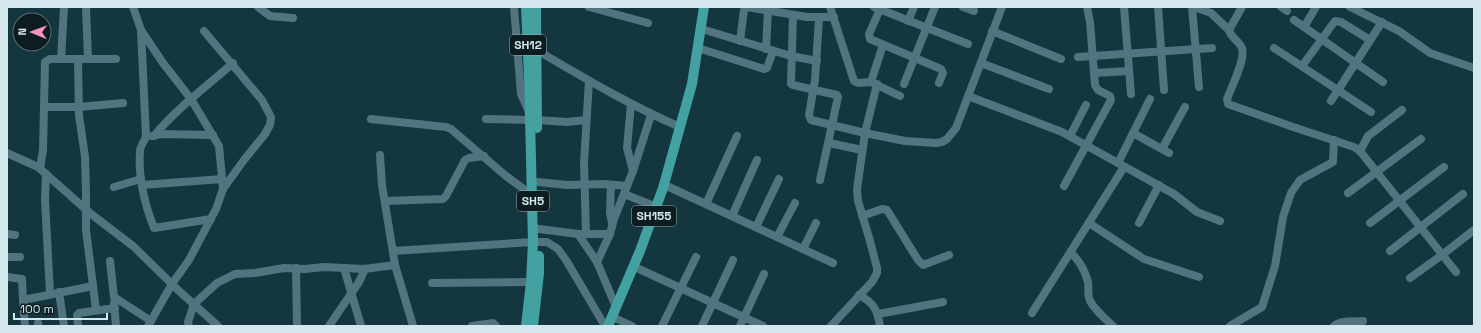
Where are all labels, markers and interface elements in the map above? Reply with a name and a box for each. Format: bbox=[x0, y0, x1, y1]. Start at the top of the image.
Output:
north arrow bbox=[12, 12, 52, 52]
text: N bbox=[15, 28, 29, 36]
road number: SH12 bbox=[510, 35, 546, 55]
road number: SH5 bbox=[517, 191, 549, 211]
road number: SH155 bbox=[632, 206, 676, 226]
scale bar bbox=[14, 295, 107, 321]
text: 100 m bbox=[20, 301, 54, 317]

